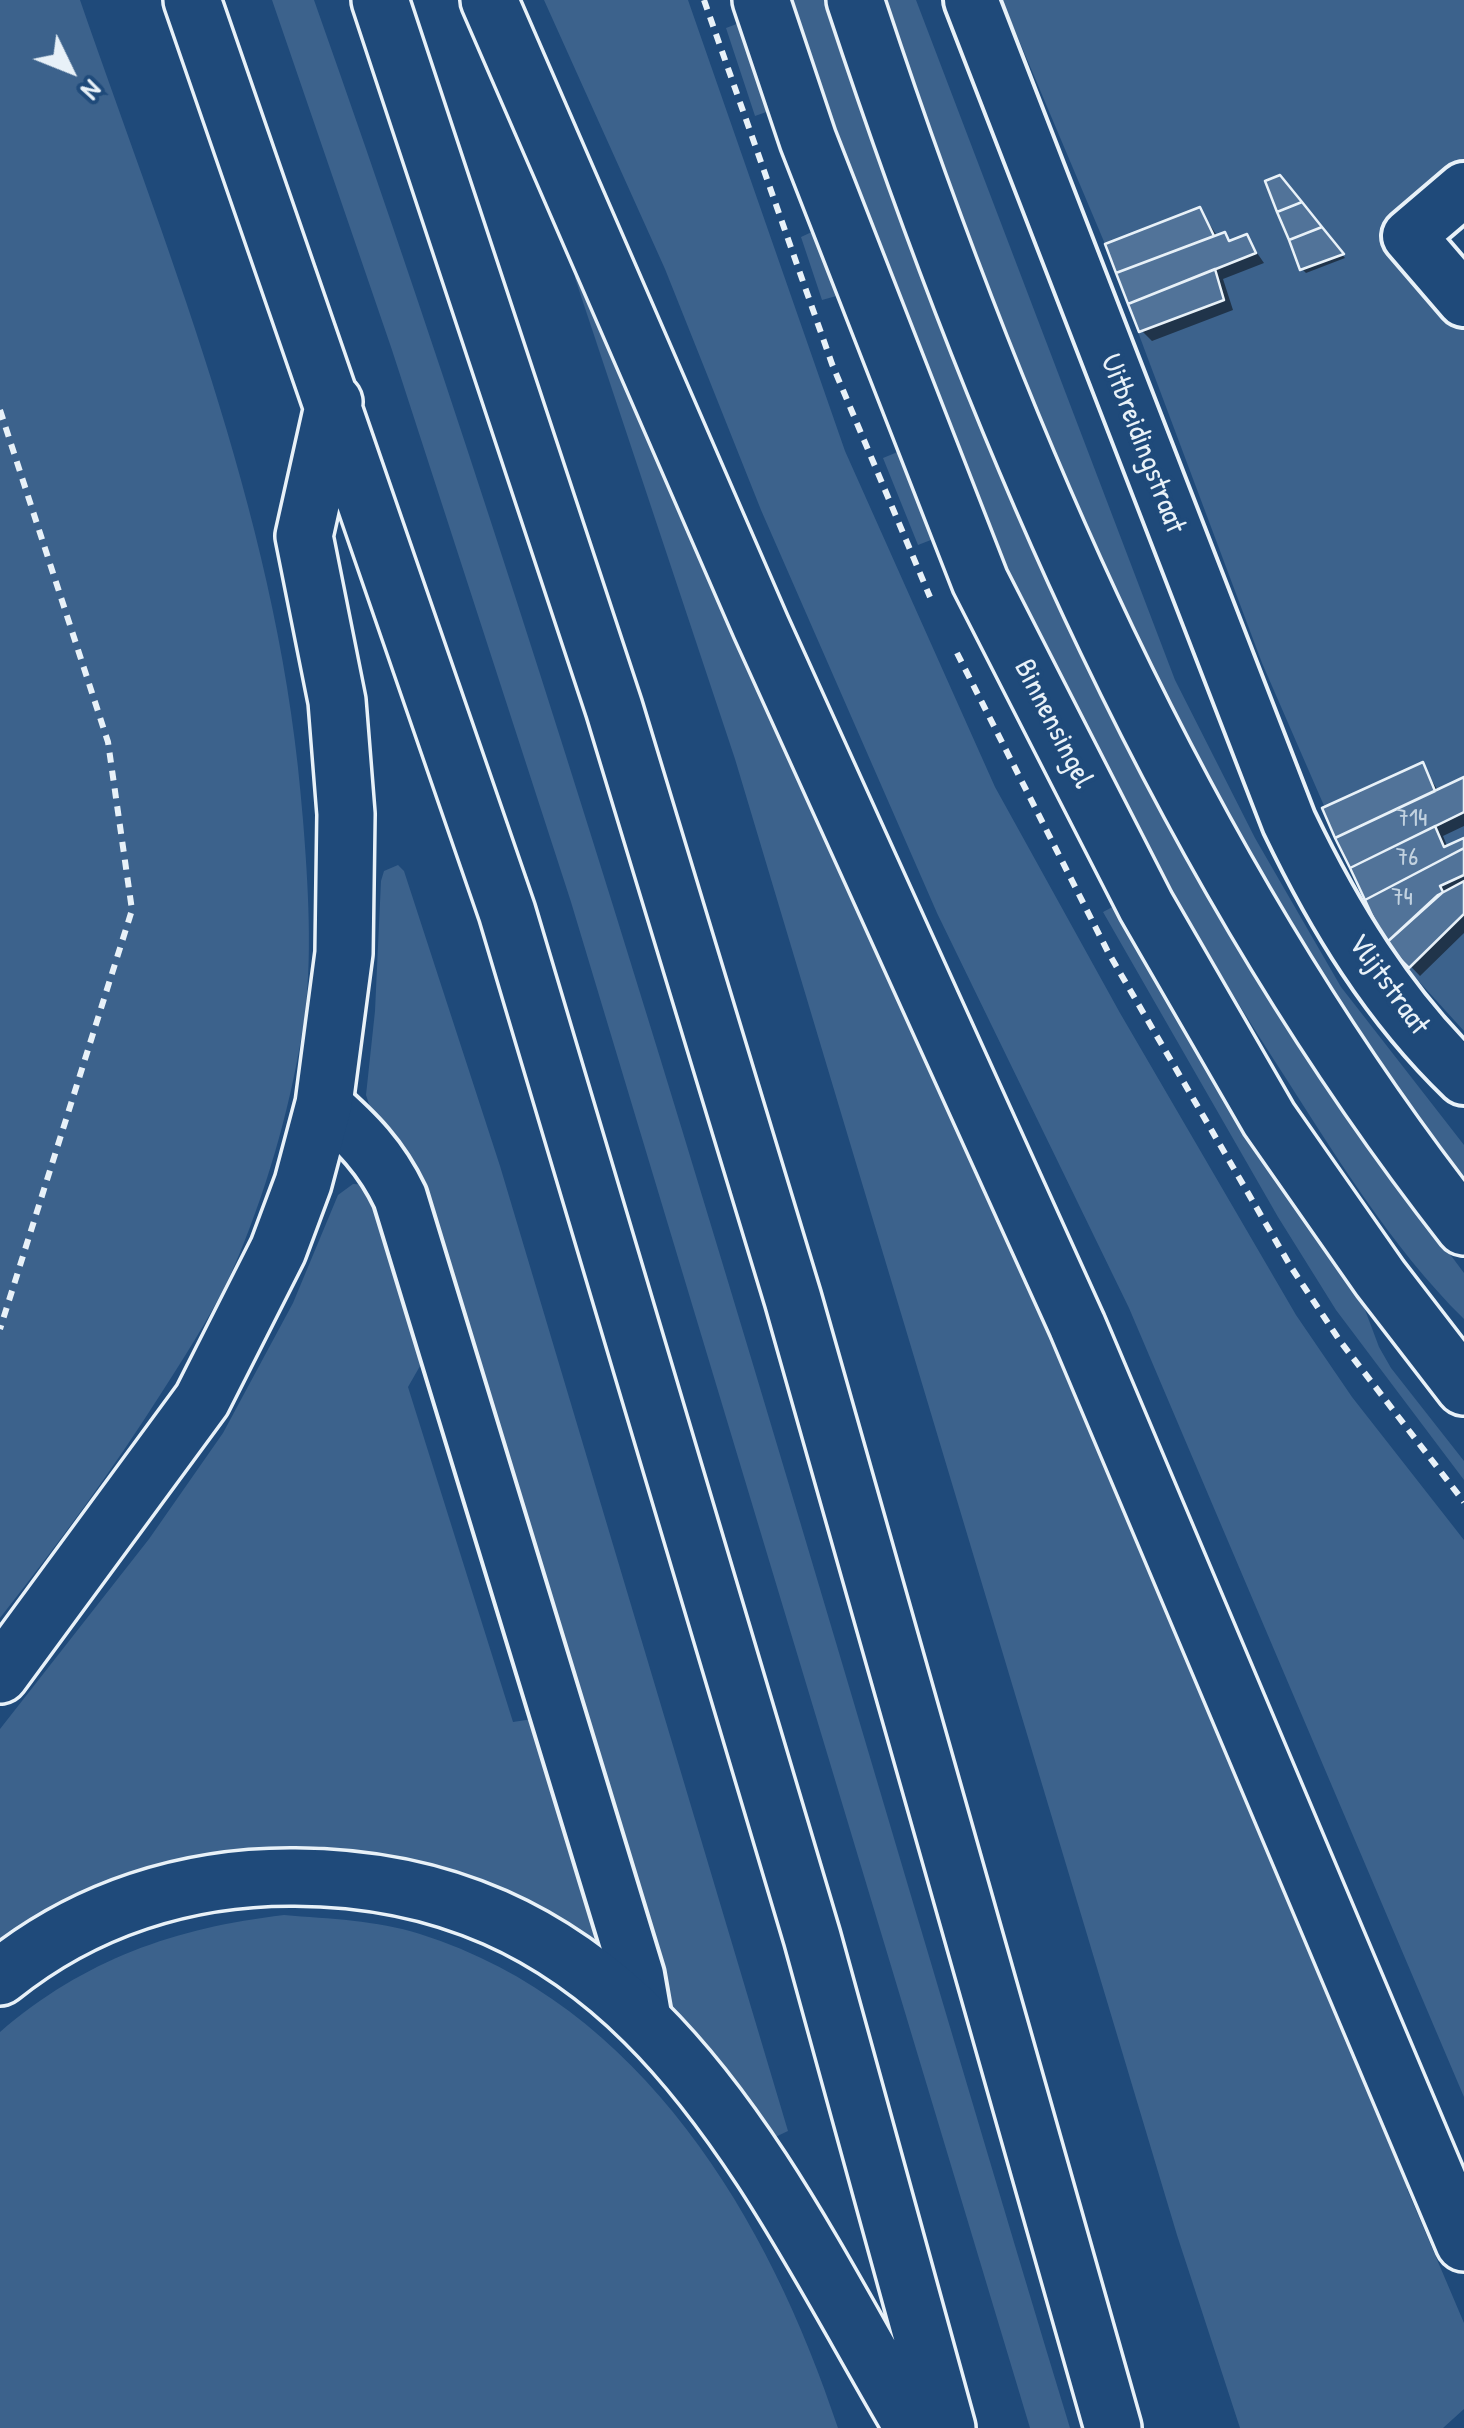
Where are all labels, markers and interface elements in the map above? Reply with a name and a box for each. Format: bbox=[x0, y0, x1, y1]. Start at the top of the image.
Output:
north arrow bbox=[20, 20, 120, 120]
text: N bbox=[73, 72, 111, 109]
street label: Uitbreidingstraat bbox=[1091, 349, 1193, 539]
street label: Binnensingel bbox=[1005, 654, 1101, 794]
house number: 714 bbox=[1397, 804, 1427, 834]
house number: 76 bbox=[1396, 843, 1418, 873]
house number: 74 bbox=[1391, 883, 1413, 913]
street label: Vlijtstraat bbox=[1339, 927, 1437, 1043]

